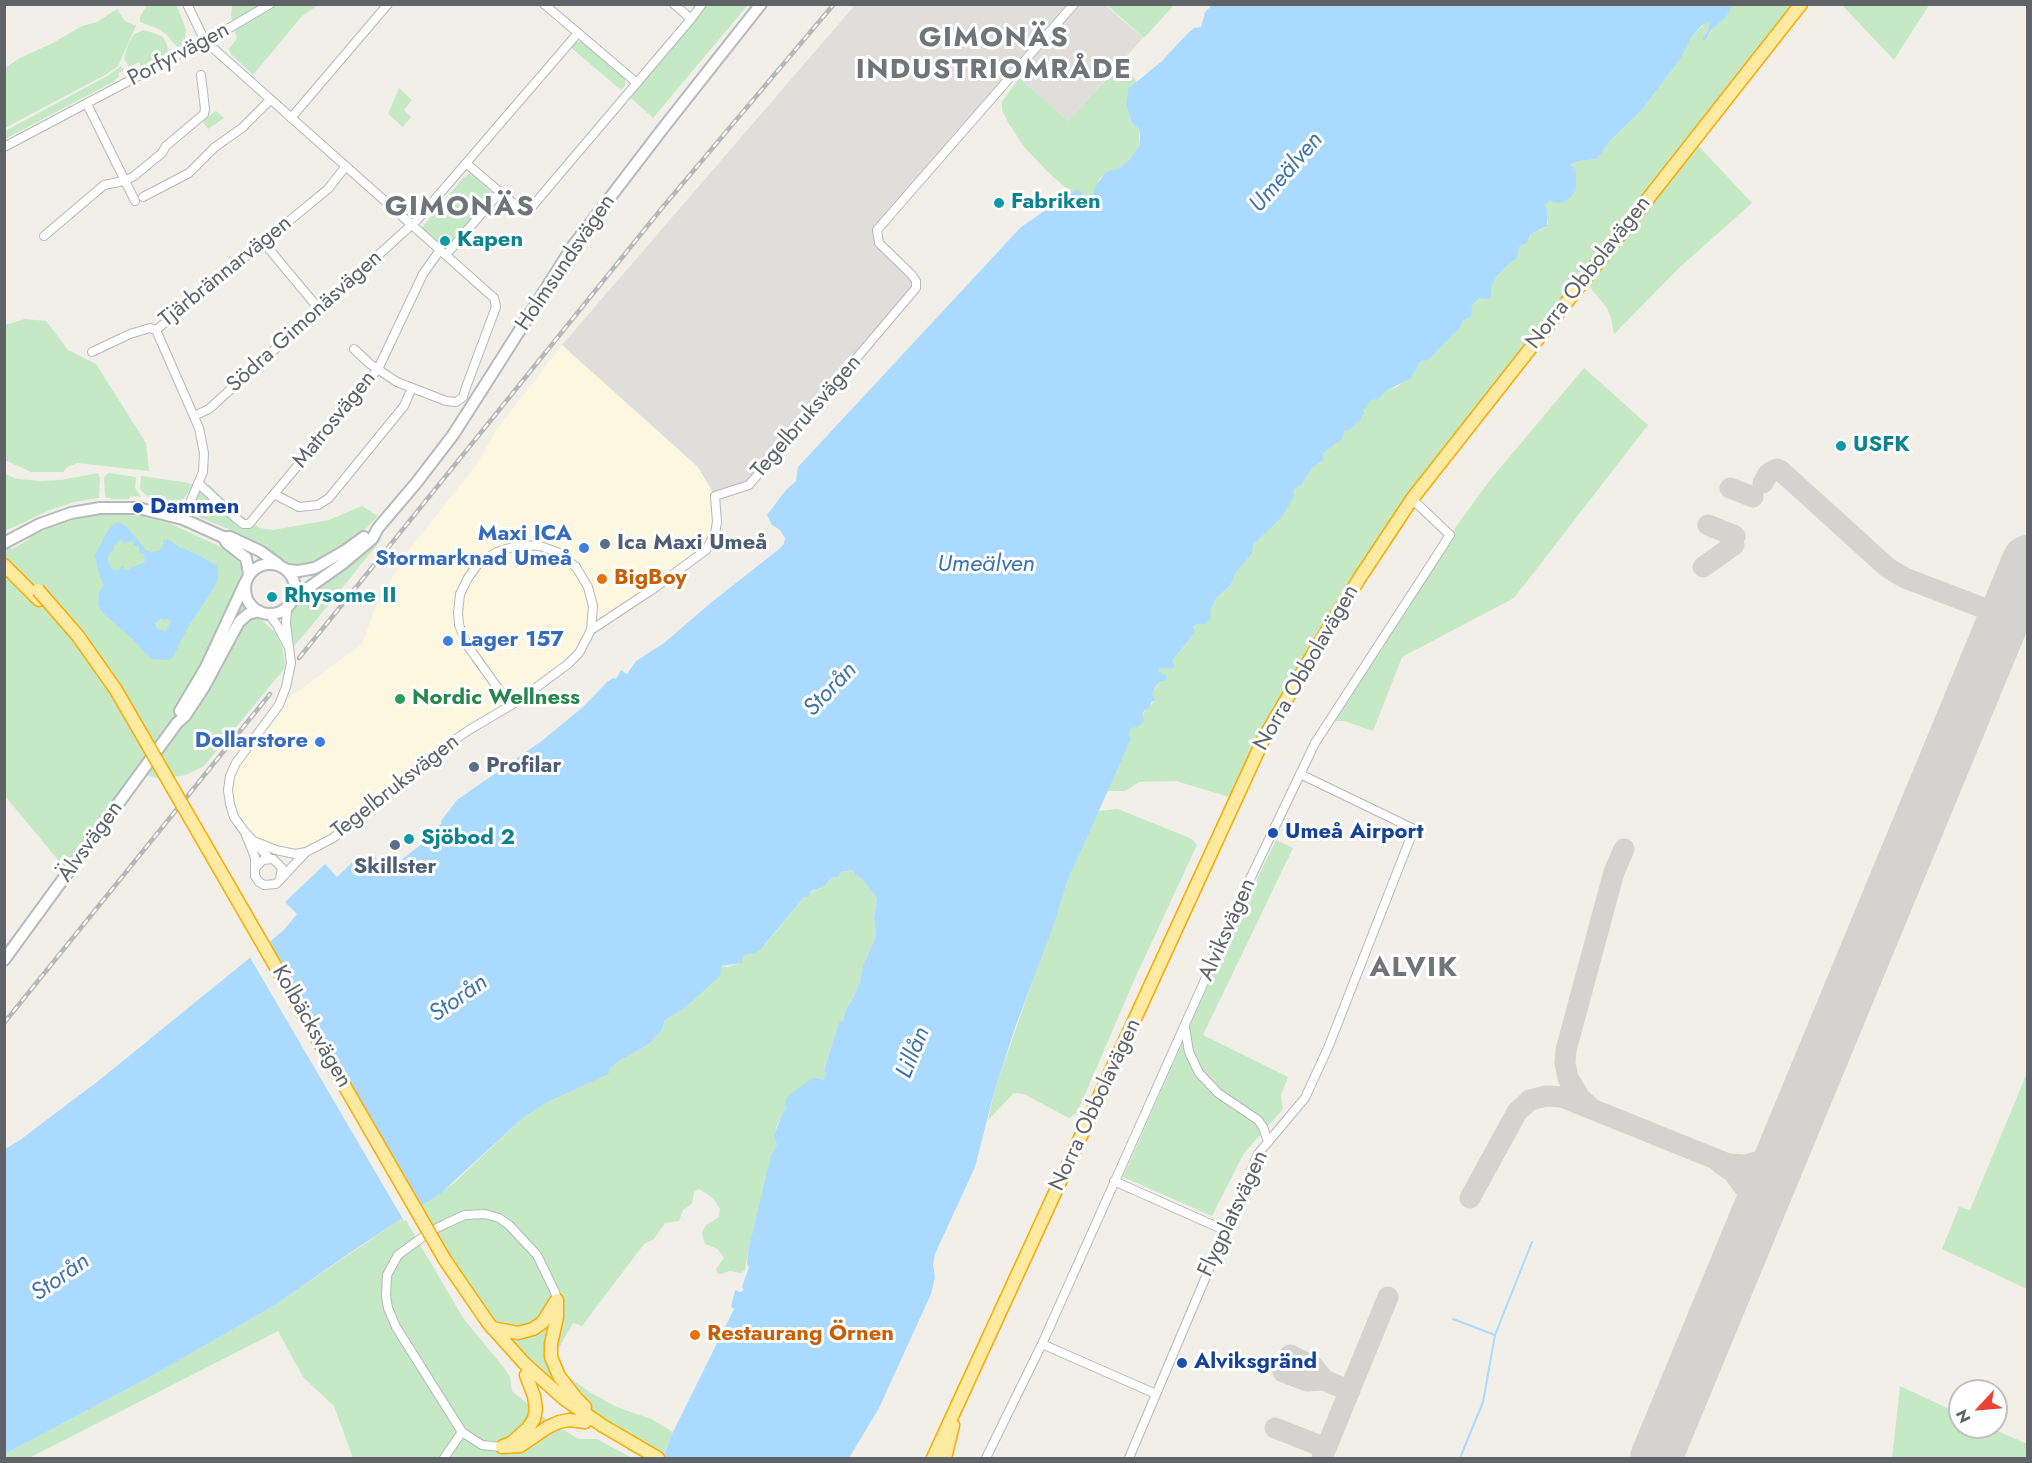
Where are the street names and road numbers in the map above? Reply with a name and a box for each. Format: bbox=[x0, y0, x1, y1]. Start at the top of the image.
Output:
street label: Porfyrvägen bbox=[124, 17, 234, 93]
street label: Holmsundsvägen bbox=[511, 190, 621, 336]
street label: Norra Obbolavägen bbox=[1521, 191, 1657, 355]
street label: Tjärbrännarvägen bbox=[155, 211, 297, 333]
street label: Södra Gimonäsvägen bbox=[222, 245, 388, 399]
street label: Tegelbruksvägen bbox=[746, 350, 868, 484]
street label: Matrosvägen bbox=[288, 366, 382, 474]
street label: Norra Obbolavägen bbox=[1249, 580, 1365, 756]
street label: Tegelbruksvägen bbox=[327, 729, 465, 845]
street label: Älvsvägen bbox=[53, 796, 129, 888]
street label: Alviksvägen bbox=[1194, 875, 1262, 985]
street label: Kolbäcksvägen bbox=[265, 961, 357, 1093]
street label: Norra Obbolavägen bbox=[1044, 1015, 1148, 1195]
street label: Flygplatsvägen bbox=[1193, 1147, 1275, 1281]

